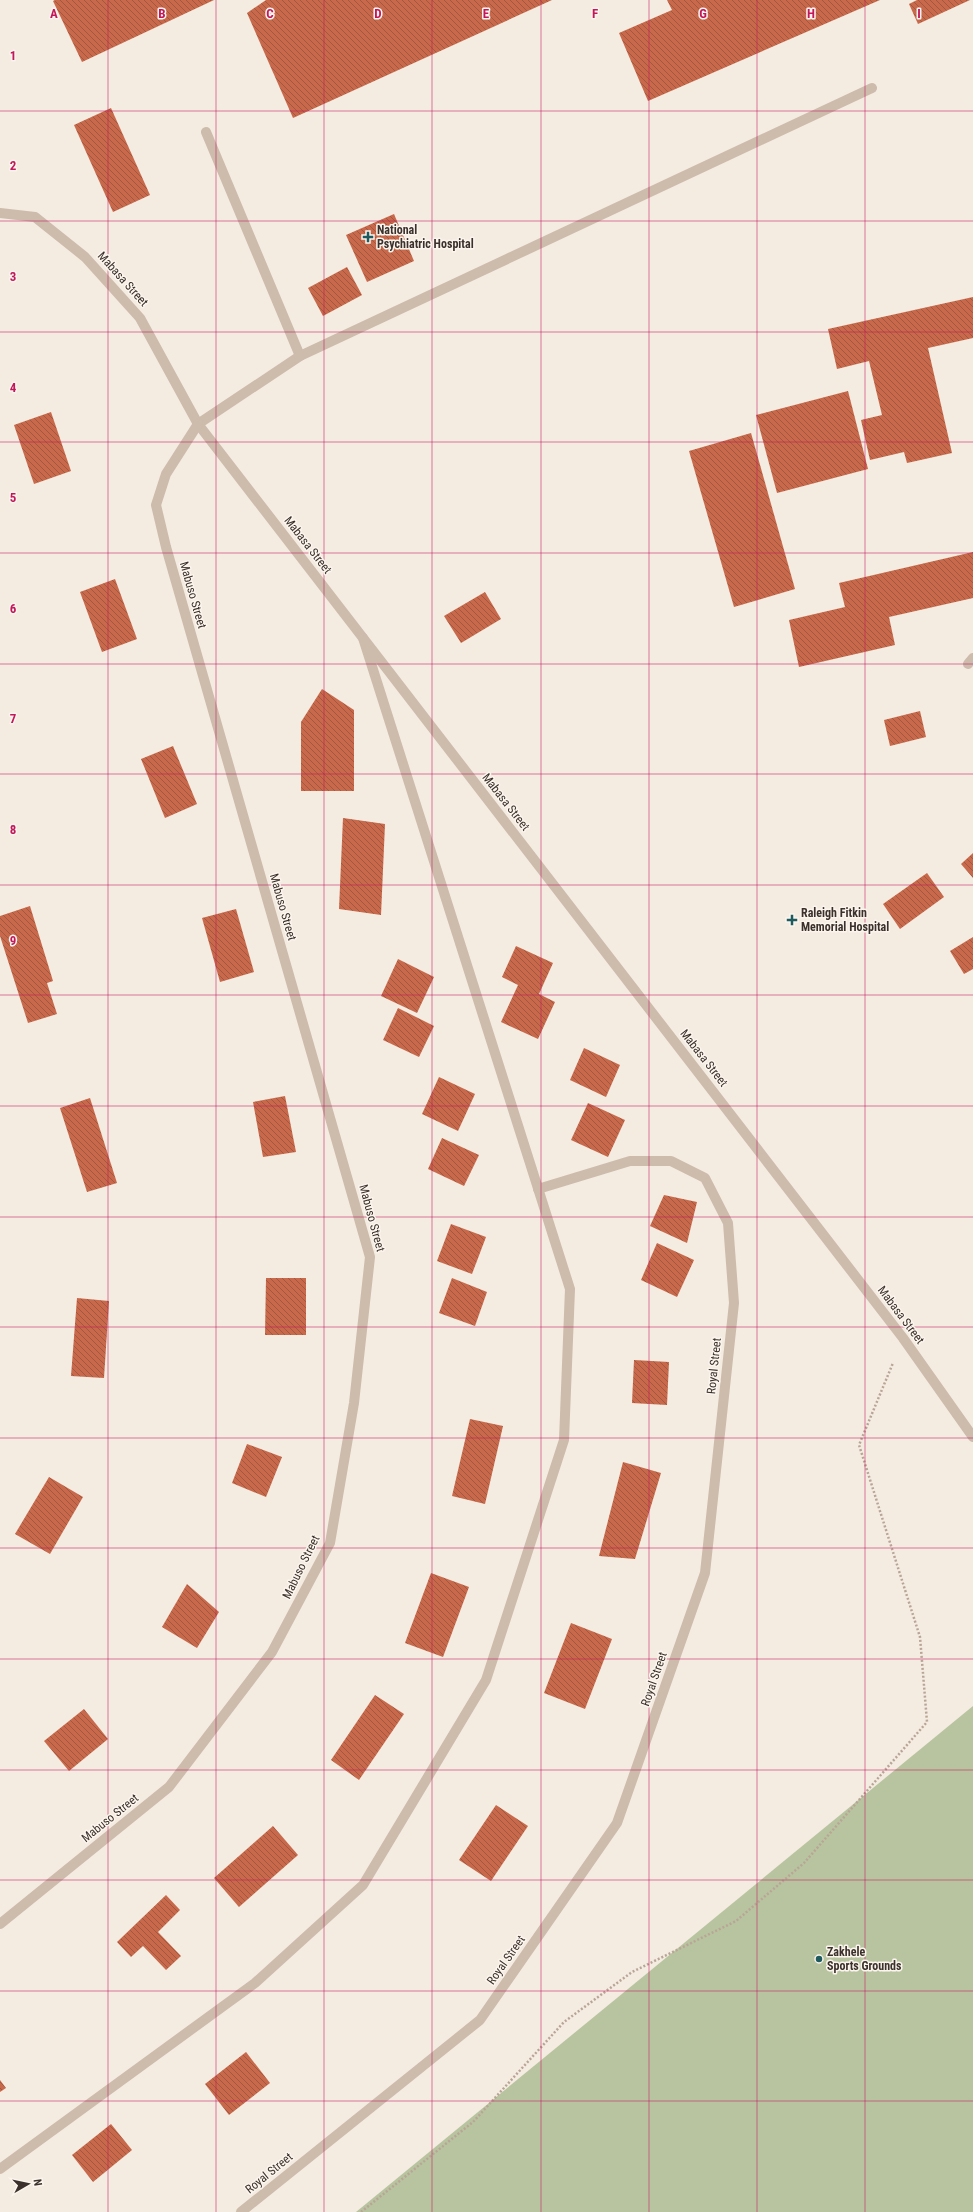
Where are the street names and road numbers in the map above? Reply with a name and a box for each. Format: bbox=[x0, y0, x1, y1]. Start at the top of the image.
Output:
street label: Mabasa Street bbox=[95, 249, 151, 309]
street label: Mabasa Street bbox=[281, 514, 335, 577]
street label: Mabuso Street bbox=[177, 560, 209, 630]
street label: Mabasa Street bbox=[479, 771, 533, 834]
street label: Mabuso Street bbox=[267, 872, 299, 942]
street label: Mabasa Street bbox=[677, 1027, 731, 1090]
street label: Mabuso Street bbox=[356, 1183, 388, 1254]
street label: Mabasa Street bbox=[875, 1283, 927, 1347]
street label: Royal Street bbox=[704, 1337, 724, 1395]
street label: Mabuso Street bbox=[280, 1533, 323, 1601]
street label: Royal Street bbox=[638, 1650, 670, 1708]
street label: Mabuso Street bbox=[79, 1791, 142, 1845]
street label: Royal Street bbox=[484, 1932, 528, 1987]
street label: Royal Street bbox=[243, 2149, 296, 2196]

